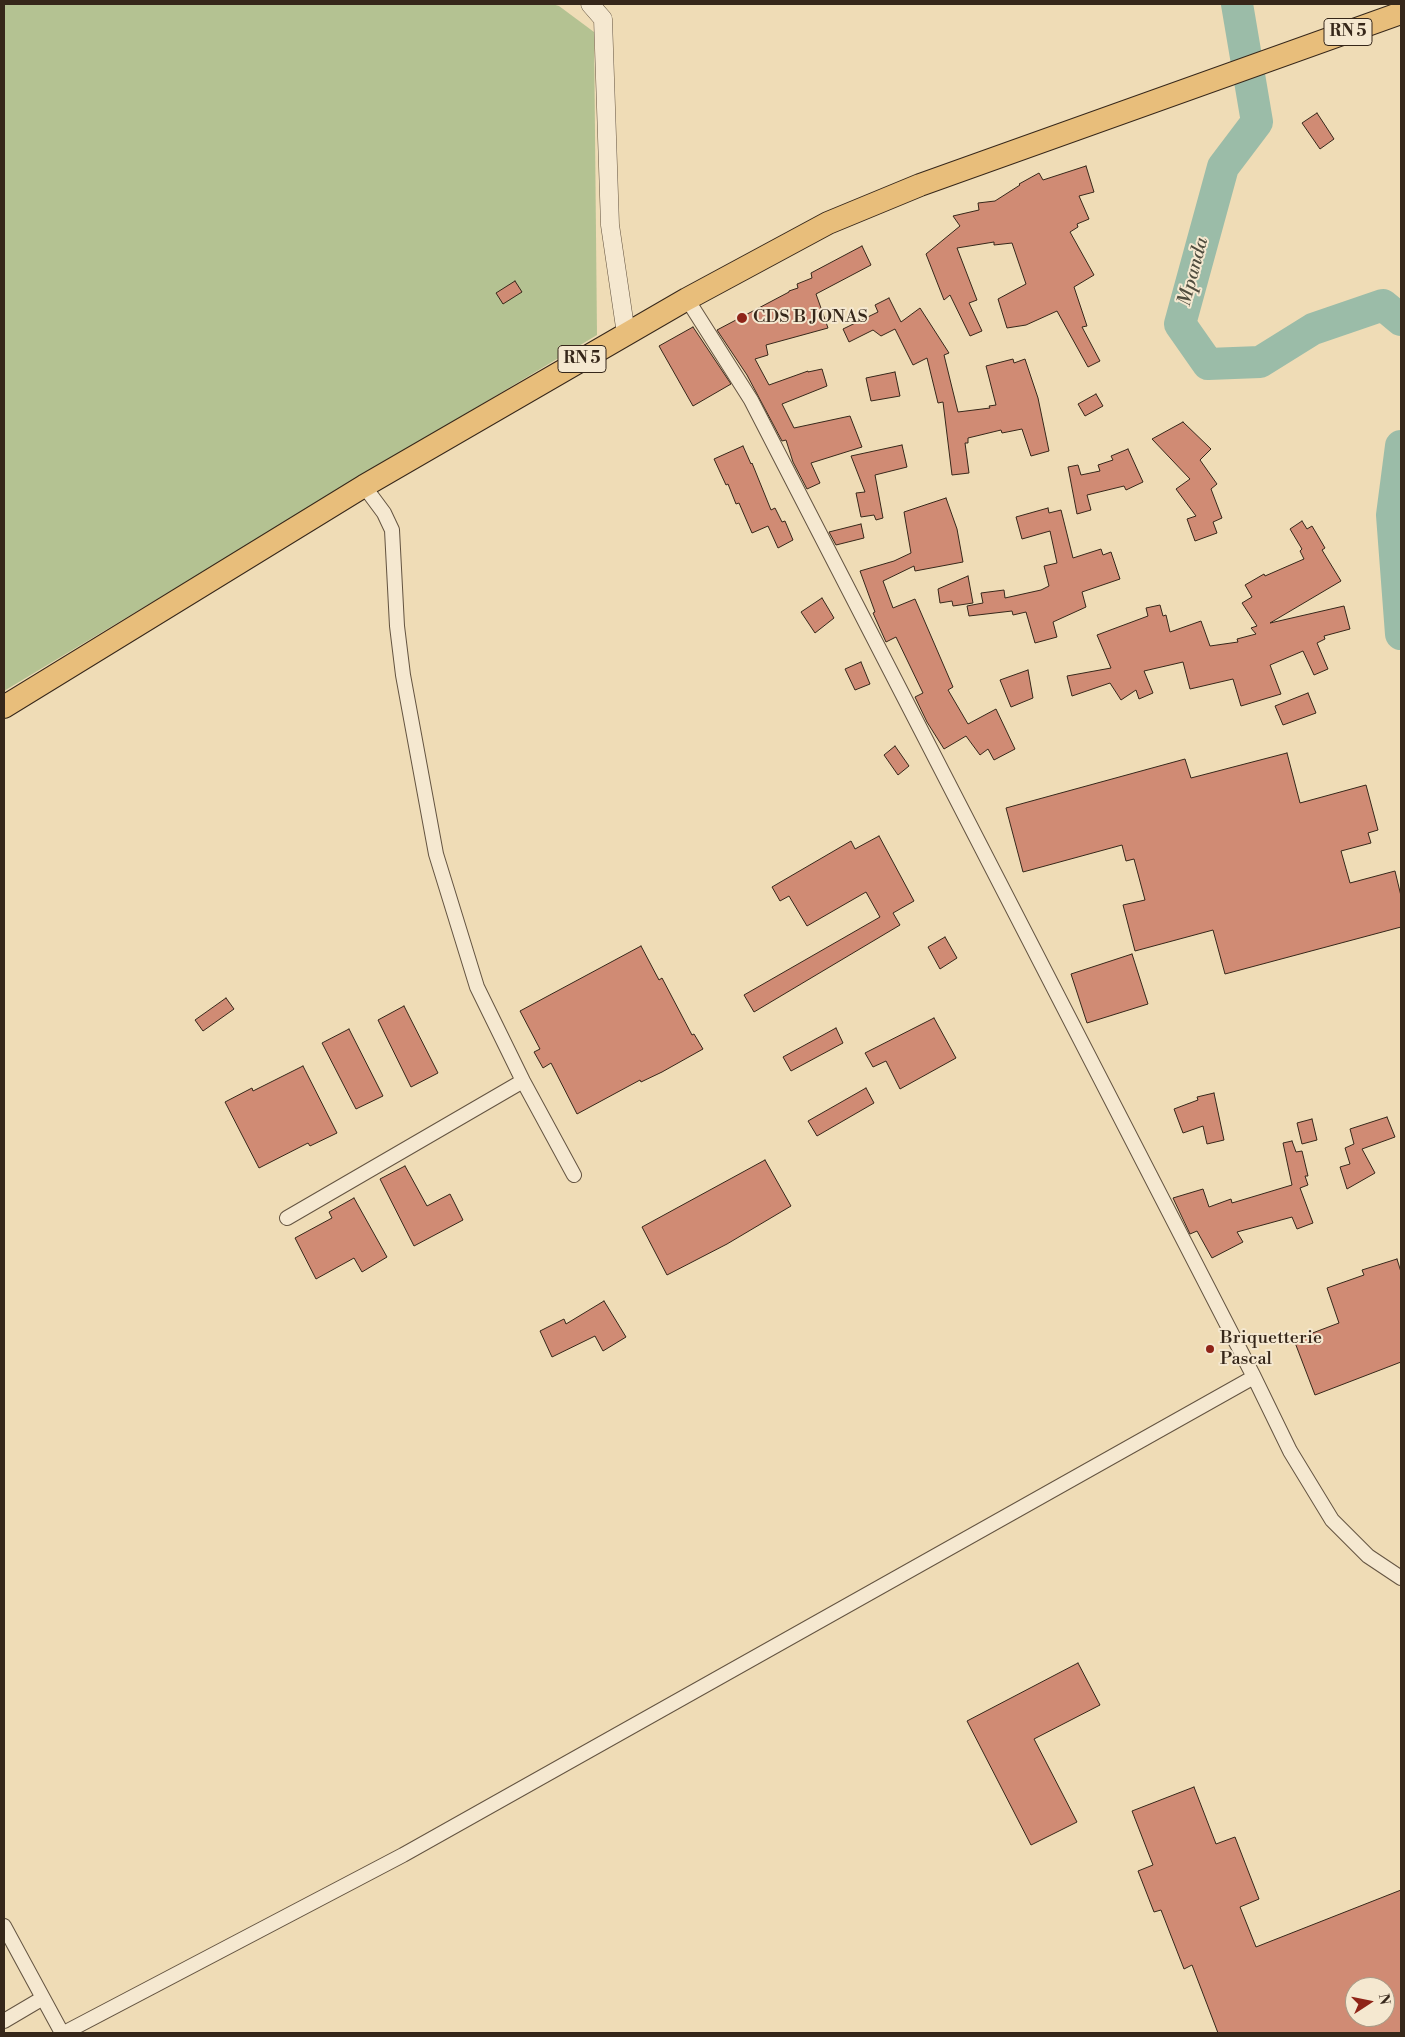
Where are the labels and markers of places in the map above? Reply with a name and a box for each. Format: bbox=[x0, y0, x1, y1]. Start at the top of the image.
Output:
place label: CDS B JONAS bbox=[753, 307, 868, 329]
marker: CDS B JONAS bbox=[735, 311, 749, 325]
place label: Briquetterie Pascal bbox=[1220, 1328, 1322, 1370]
marker: Briquetterie Pascal bbox=[1204, 1343, 1216, 1355]

